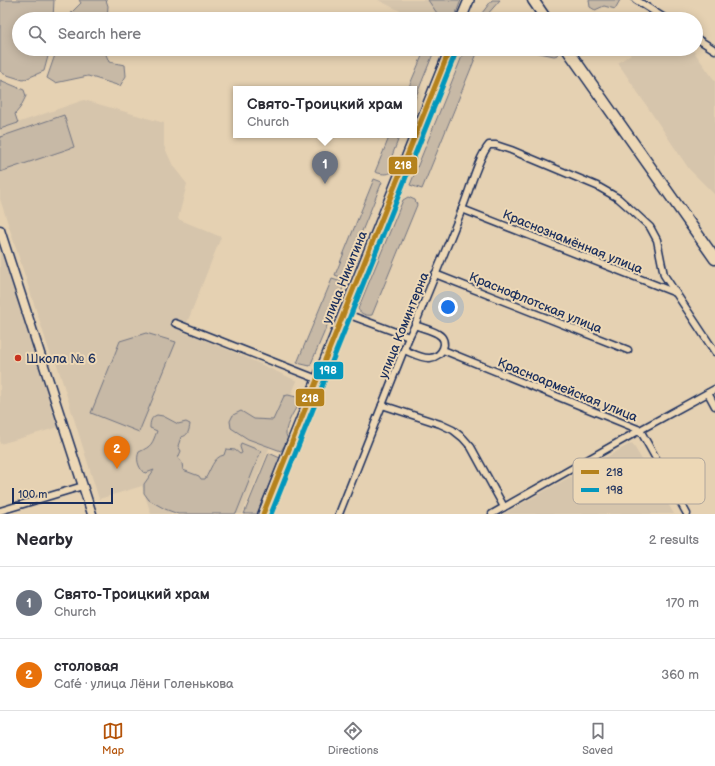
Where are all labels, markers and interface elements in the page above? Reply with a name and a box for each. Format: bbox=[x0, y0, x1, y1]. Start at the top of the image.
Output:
search box bbox=[12, 12, 703, 56]
icon: search bbox=[26, 23, 48, 45]
text: Search here bbox=[58, 25, 141, 44]
popup bbox=[233, 86, 417, 138]
text: Свято-Троицкий храм bbox=[247, 95, 403, 114]
text: Church bbox=[247, 114, 289, 130]
pin: 1 bbox=[312, 151, 338, 184]
line badge: 218 bbox=[388, 156, 418, 175]
text: 218 bbox=[394, 159, 412, 172]
street label: Краснознамённая улица bbox=[500, 206, 645, 278]
street label: улица Никитина bbox=[319, 228, 371, 326]
street label: улица Коминтерна bbox=[375, 269, 433, 381]
street label: Краснофлотская улица bbox=[467, 269, 605, 337]
your location bbox=[438, 297, 458, 317]
place label: Школа № 6 bbox=[26, 351, 96, 367]
marker: Школа № 6 bbox=[13, 353, 23, 363]
street label: Красноармейская улица bbox=[495, 354, 640, 425]
line badge: 198 bbox=[313, 361, 344, 380]
text: 198 bbox=[319, 364, 337, 377]
line badge: 218 bbox=[295, 388, 325, 407]
text: 218 bbox=[301, 392, 319, 405]
pin: 2 bbox=[104, 436, 130, 469]
legend bbox=[573, 458, 705, 504]
text: 218 bbox=[606, 466, 623, 479]
text: 198 bbox=[606, 484, 623, 497]
scale bar bbox=[12, 486, 113, 505]
text: 100 m bbox=[18, 488, 47, 501]
text: Nearby bbox=[16, 530, 73, 550]
text: 2 results bbox=[649, 532, 699, 548]
text: Свято-Троицкий храм bbox=[54, 585, 210, 604]
text: 1 bbox=[26, 595, 32, 611]
text: 170 m bbox=[666, 595, 699, 611]
text: Church bbox=[54, 604, 96, 620]
text: столовая bbox=[54, 657, 119, 676]
text: 2 bbox=[25, 667, 33, 683]
text: 360 m bbox=[661, 667, 699, 683]
text: Café · улица Лёни Голенькова bbox=[54, 676, 234, 692]
tab: Map bbox=[102, 720, 124, 757]
tab: Directions bbox=[328, 720, 378, 757]
tab: Saved bbox=[582, 720, 613, 757]

